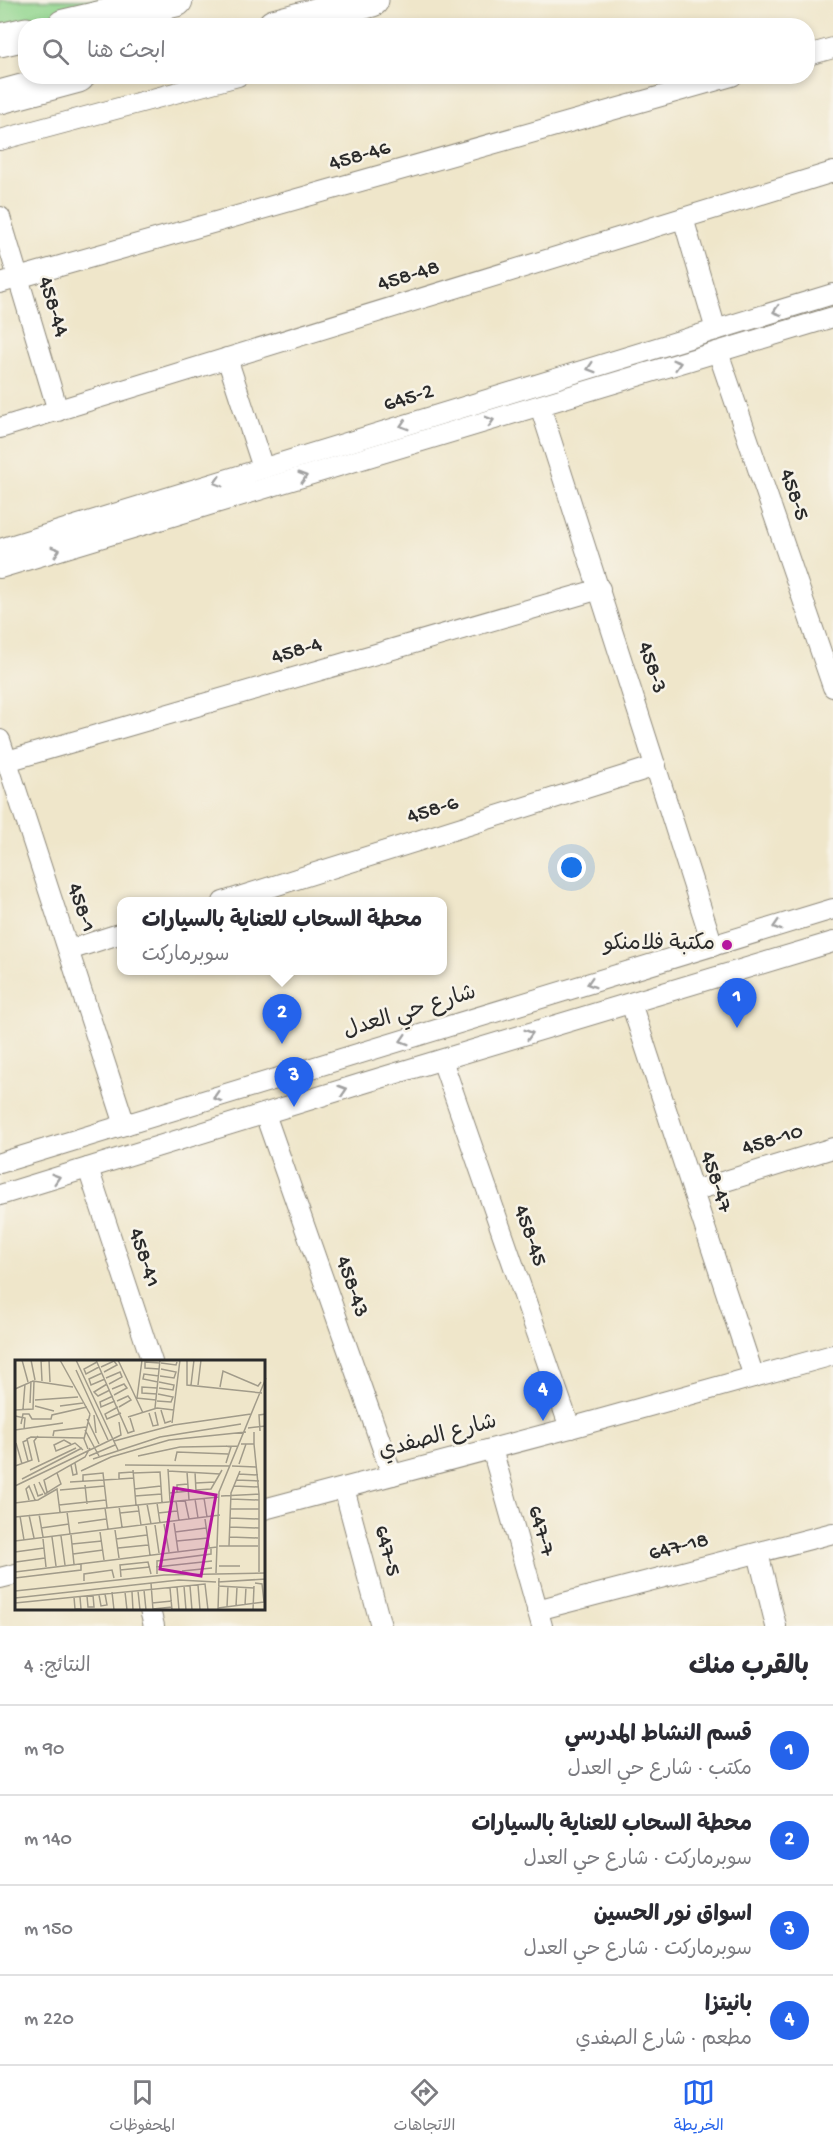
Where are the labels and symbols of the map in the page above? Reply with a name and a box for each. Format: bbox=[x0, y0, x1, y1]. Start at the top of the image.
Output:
street label: 458-46 bbox=[326, 136, 394, 178]
street label: 458-48 bbox=[375, 255, 443, 299]
street label: 458-44 bbox=[31, 274, 74, 341]
one-way arrow bbox=[772, 304, 783, 316]
one-way arrow bbox=[671, 359, 682, 371]
one-way arrow bbox=[586, 361, 597, 373]
street label: 645-2 bbox=[381, 379, 437, 419]
one-way arrow bbox=[484, 416, 495, 428]
one-way arrow bbox=[399, 418, 410, 430]
street label: 458-5 bbox=[772, 466, 814, 524]
one-way arrow bbox=[297, 472, 308, 484]
one-way arrow bbox=[213, 475, 224, 487]
one-way arrow bbox=[50, 546, 61, 558]
street label: 458-4 bbox=[269, 632, 326, 672]
street label: 458-3 bbox=[631, 639, 671, 697]
street label: 458-6 bbox=[404, 791, 463, 831]
your location bbox=[557, 853, 586, 882]
street label: 458-1 bbox=[60, 880, 100, 936]
one-way arrow bbox=[772, 919, 783, 931]
place label: مكتبة فلامنكو bbox=[602, 932, 715, 958]
marker: مكتبة فلامنكو bbox=[720, 938, 734, 952]
one-way arrow bbox=[586, 976, 596, 988]
pin: 1 bbox=[718, 978, 756, 1028]
street label: شارع حي العدل bbox=[340, 980, 480, 1048]
pin: 2 bbox=[262, 994, 302, 1044]
one-way arrow bbox=[523, 1029, 534, 1041]
one-way arrow bbox=[399, 1033, 410, 1045]
pin: 3 bbox=[274, 1058, 314, 1107]
one-way arrow bbox=[337, 1084, 348, 1097]
one-way arrow bbox=[212, 1090, 223, 1102]
street label: 458-10 bbox=[739, 1119, 807, 1163]
street label: 458-47 bbox=[693, 1148, 737, 1216]
one-way arrow bbox=[50, 1173, 61, 1185]
street label: 458-45 bbox=[506, 1202, 552, 1270]
street label: 458-41 bbox=[121, 1225, 165, 1291]
street label: 458-43 bbox=[328, 1253, 374, 1321]
inset map bbox=[15, 1360, 266, 1611]
pin: 4 bbox=[524, 1372, 562, 1421]
street label: شارع الصفدي bbox=[376, 1410, 500, 1466]
street label: 647-7 bbox=[520, 1503, 560, 1560]
street label: 647-5 bbox=[367, 1523, 405, 1579]
street label: 647-18 bbox=[646, 1528, 712, 1568]

